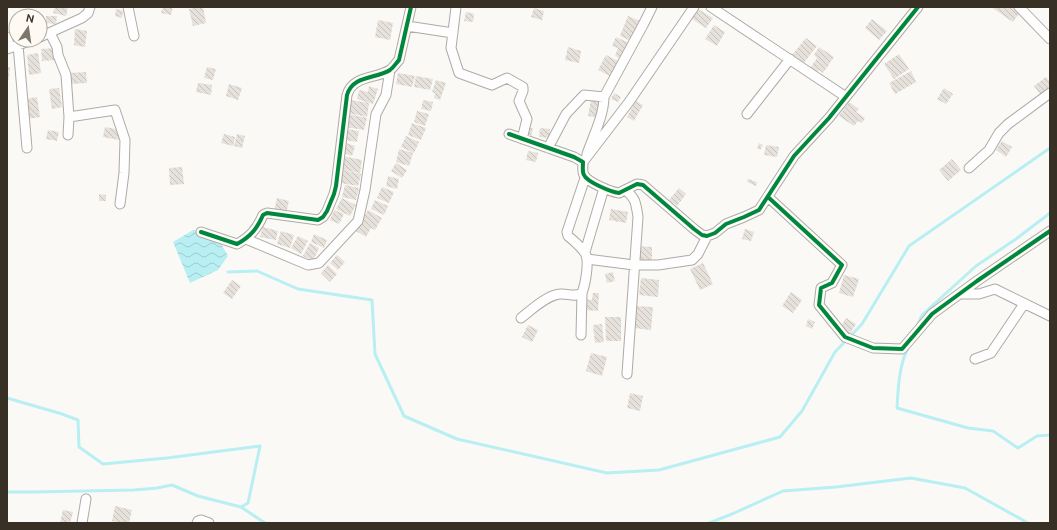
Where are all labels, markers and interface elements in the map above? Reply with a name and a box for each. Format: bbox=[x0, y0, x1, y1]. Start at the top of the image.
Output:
north arrow bbox=[8, 8, 48, 48]
text: N bbox=[25, 11, 36, 25]

